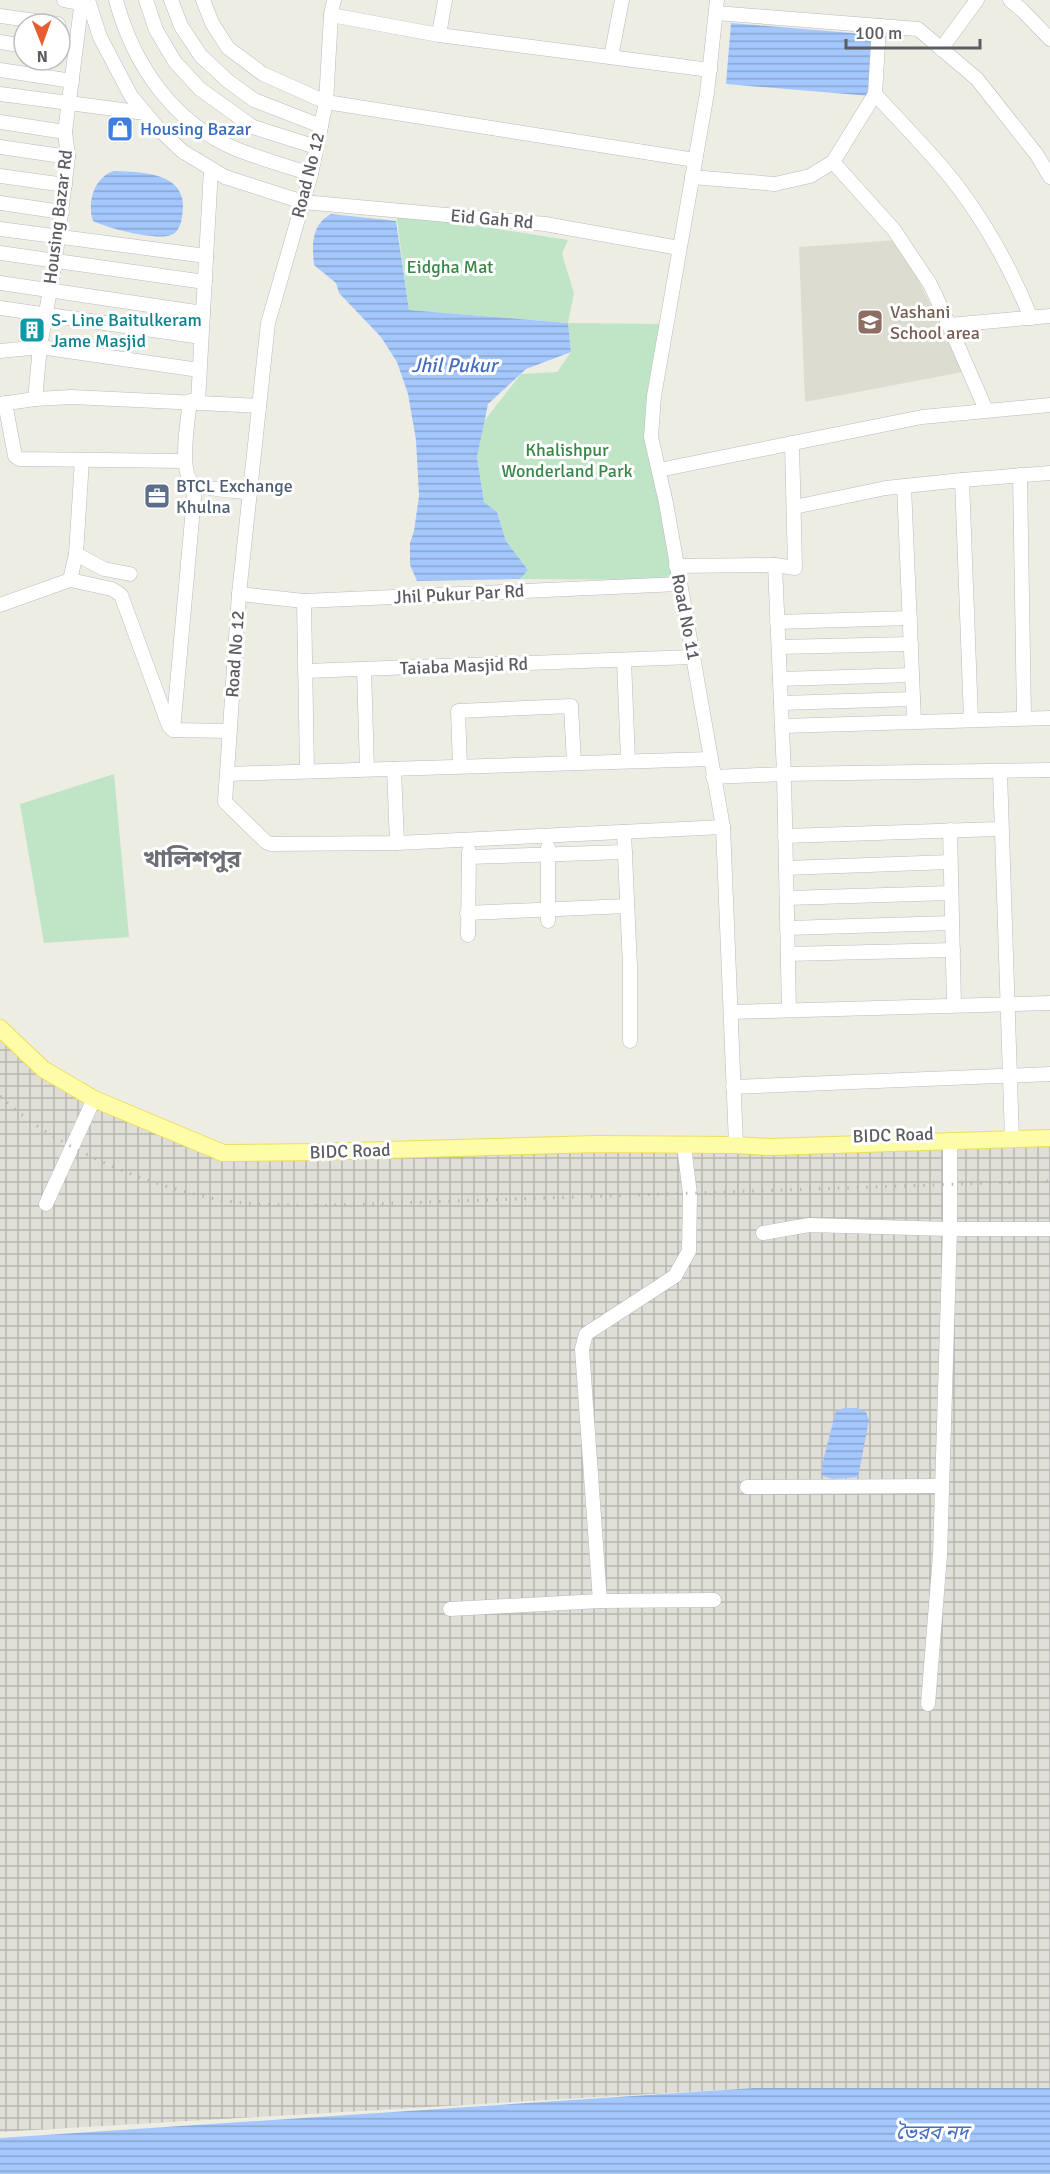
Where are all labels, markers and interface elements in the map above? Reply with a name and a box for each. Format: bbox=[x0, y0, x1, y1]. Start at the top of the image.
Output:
north arrow bbox=[12, 12, 72, 72]
scale bar bbox=[846, 12, 980, 50]
text: 100 m bbox=[855, 22, 902, 44]
text: N bbox=[37, 46, 48, 66]
shop icon: Housing Bazar bbox=[105, 114, 135, 144]
place label: Housing Bazar bbox=[140, 118, 252, 140]
street label: Road No 12 bbox=[287, 130, 329, 220]
street label: Housing Bazar Rd bbox=[39, 149, 77, 285]
street label: Eid Gah Rd bbox=[450, 204, 534, 234]
park label: Eidgha Mat bbox=[407, 256, 493, 278]
place label: Vashani School area bbox=[890, 301, 980, 344]
school or university icon: Vashani School area bbox=[855, 307, 885, 337]
place label: S- Line Baitulkeram Jame Masjid bbox=[51, 309, 202, 352]
building icon: S- Line Baitulkeram Jame Masjid bbox=[17, 315, 47, 345]
water label: Jhil Pukur bbox=[411, 353, 499, 378]
park label: Khalishpur Wonderland Park bbox=[501, 439, 633, 482]
place label: BTCL Exchange Khulna bbox=[176, 475, 293, 518]
office icon: BTCL Exchange Khulna bbox=[142, 481, 172, 511]
street label: Road No 11 bbox=[667, 572, 705, 662]
street label: Jhil Pukur Par Rd bbox=[393, 580, 525, 608]
street label: Road No 12 bbox=[221, 610, 249, 698]
street label: Taiaba Masjid Rd bbox=[399, 653, 529, 679]
district label: খালিশপুর bbox=[143, 844, 242, 874]
street label: BIDC Road bbox=[852, 1123, 934, 1147]
street label: BIDC Road bbox=[309, 1139, 391, 1163]
water label: ভৈরব নদ bbox=[896, 2120, 972, 2145]

